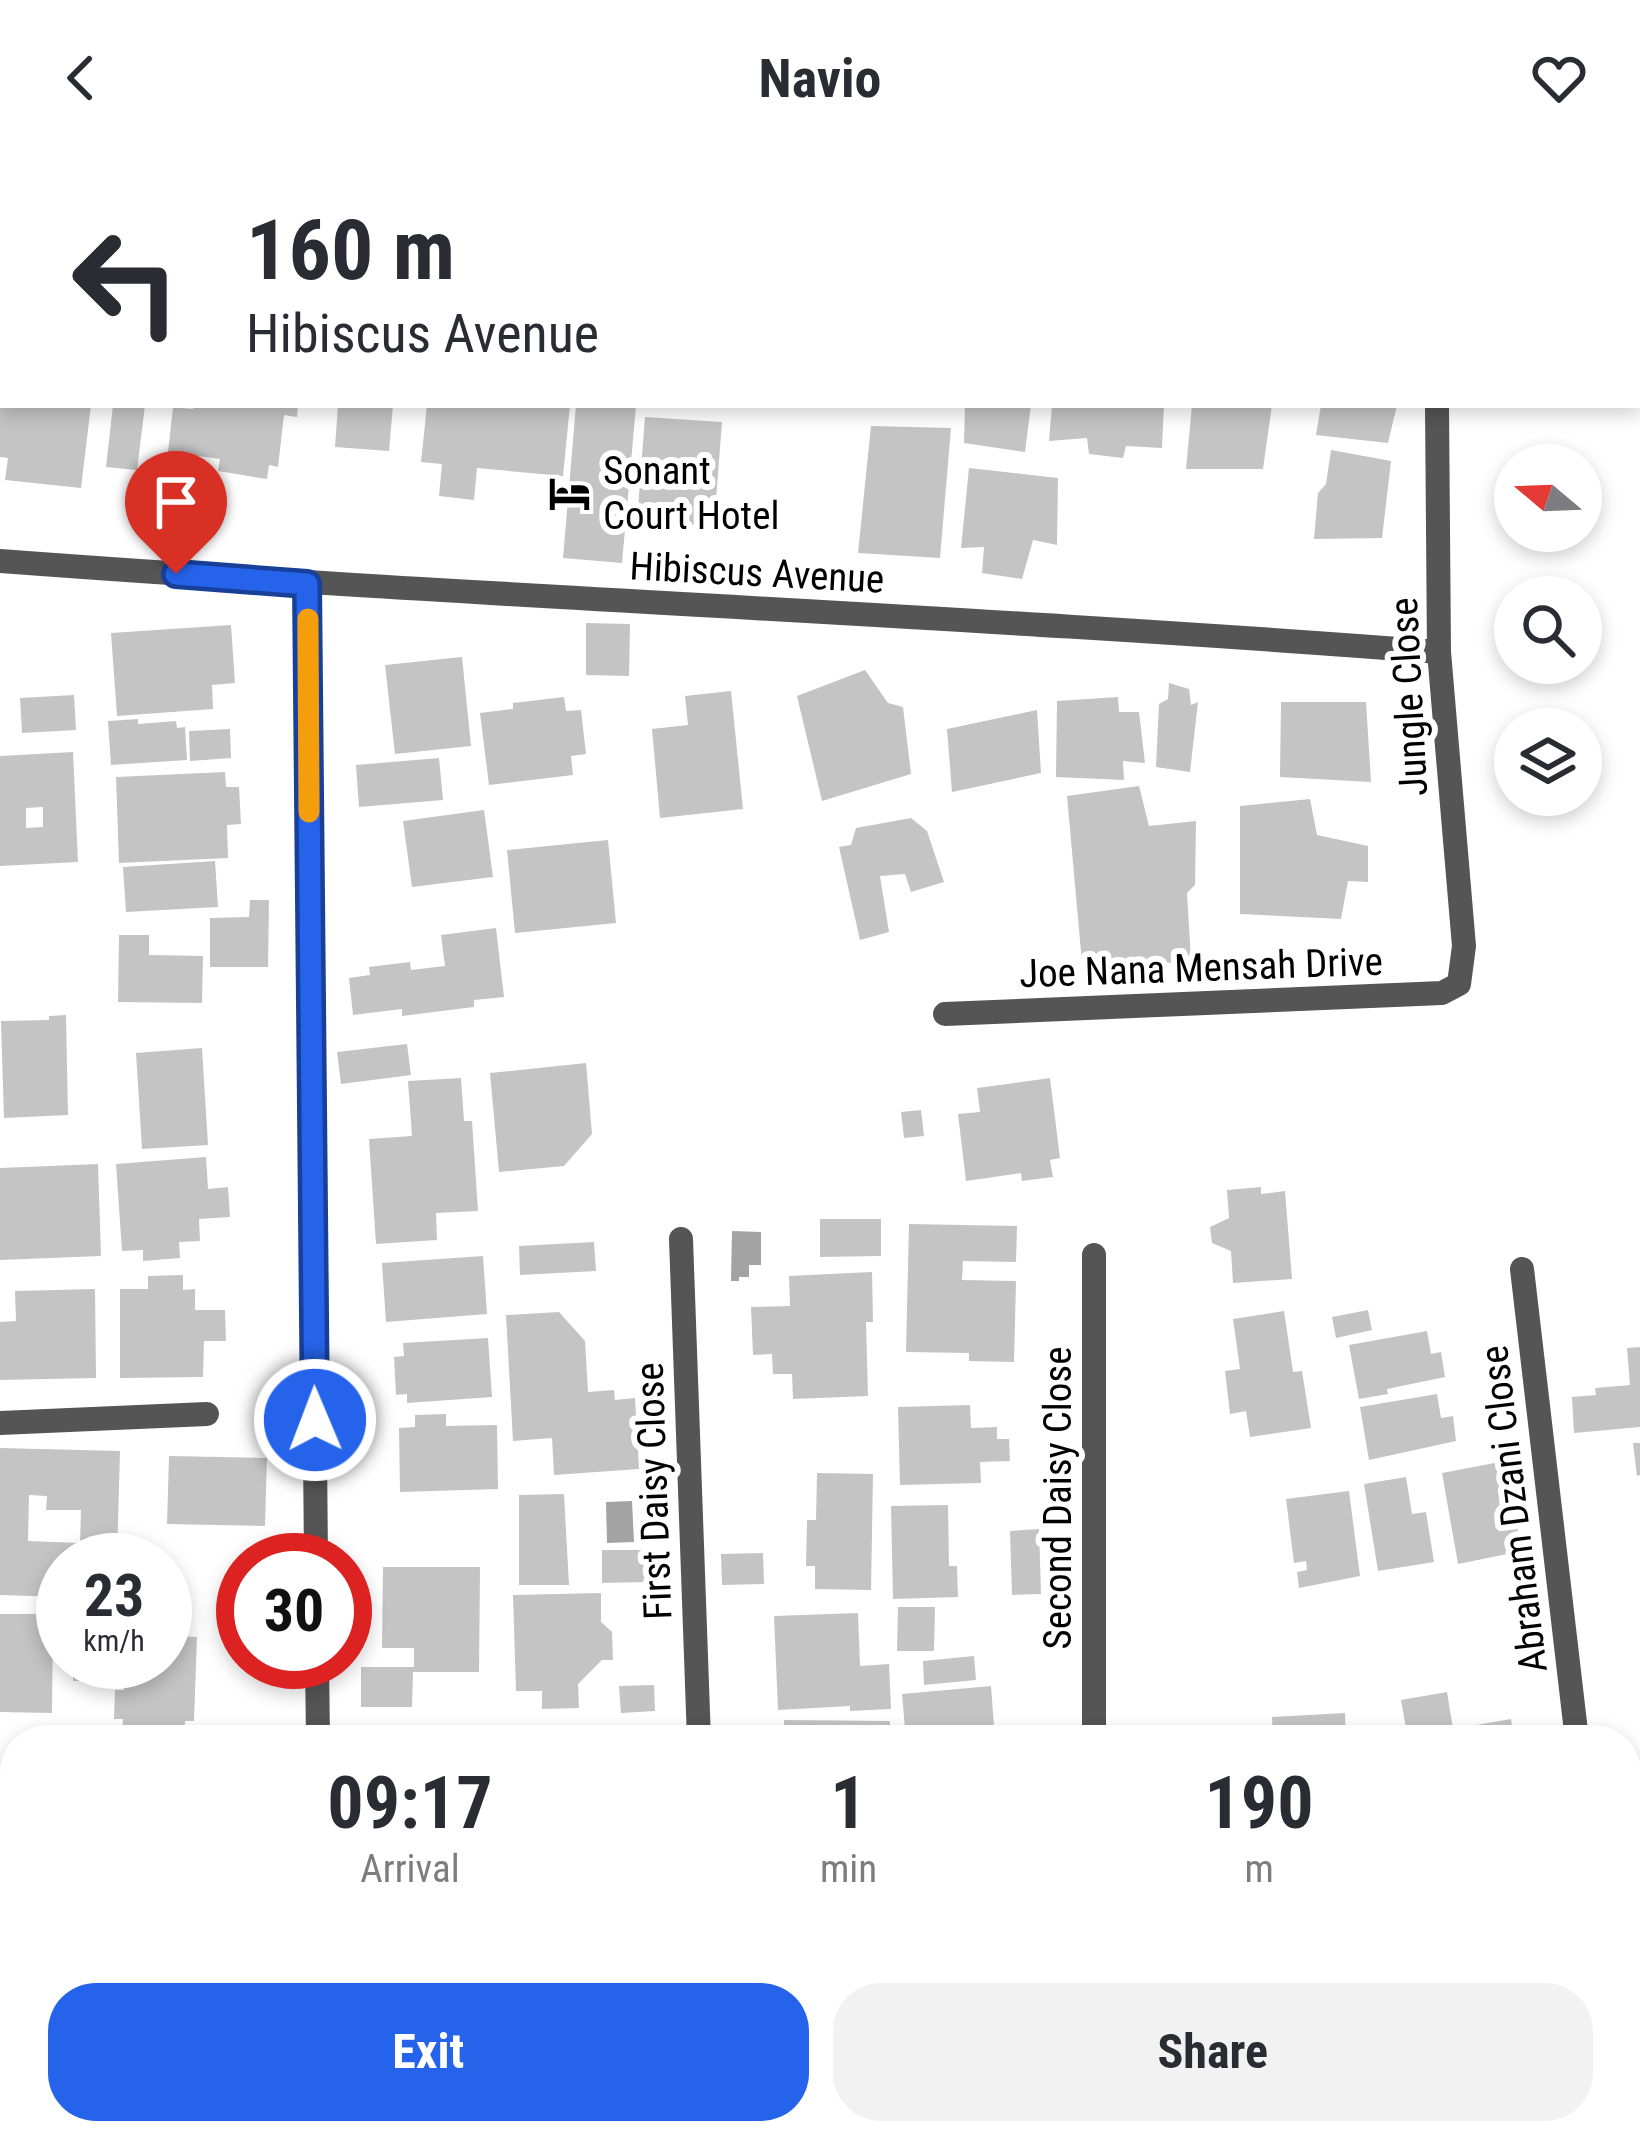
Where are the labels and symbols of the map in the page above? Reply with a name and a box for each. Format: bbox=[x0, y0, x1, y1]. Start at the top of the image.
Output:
north arrow bbox=[1494, 444, 1602, 552]
place label: Sonant Court Hotel bbox=[603, 448, 779, 539]
pin bbox=[125, 451, 227, 574]
hotel icon: Sonant Court Hotel bbox=[546, 470, 592, 516]
street label: Hibiscus Avenue bbox=[628, 543, 886, 603]
street label: Jungle Close bbox=[1381, 597, 1437, 797]
street label: Joe Nana Mensah Drive bbox=[1018, 939, 1384, 997]
street label: Abraham Dzani Close bbox=[1471, 1343, 1557, 1675]
street label: Second Daisy Close bbox=[1035, 1347, 1081, 1649]
position arrow bbox=[252, 1357, 378, 1483]
street label: First Daisy Close bbox=[627, 1362, 681, 1620]
speed limit sign: 30 bbox=[216, 1533, 372, 1689]

